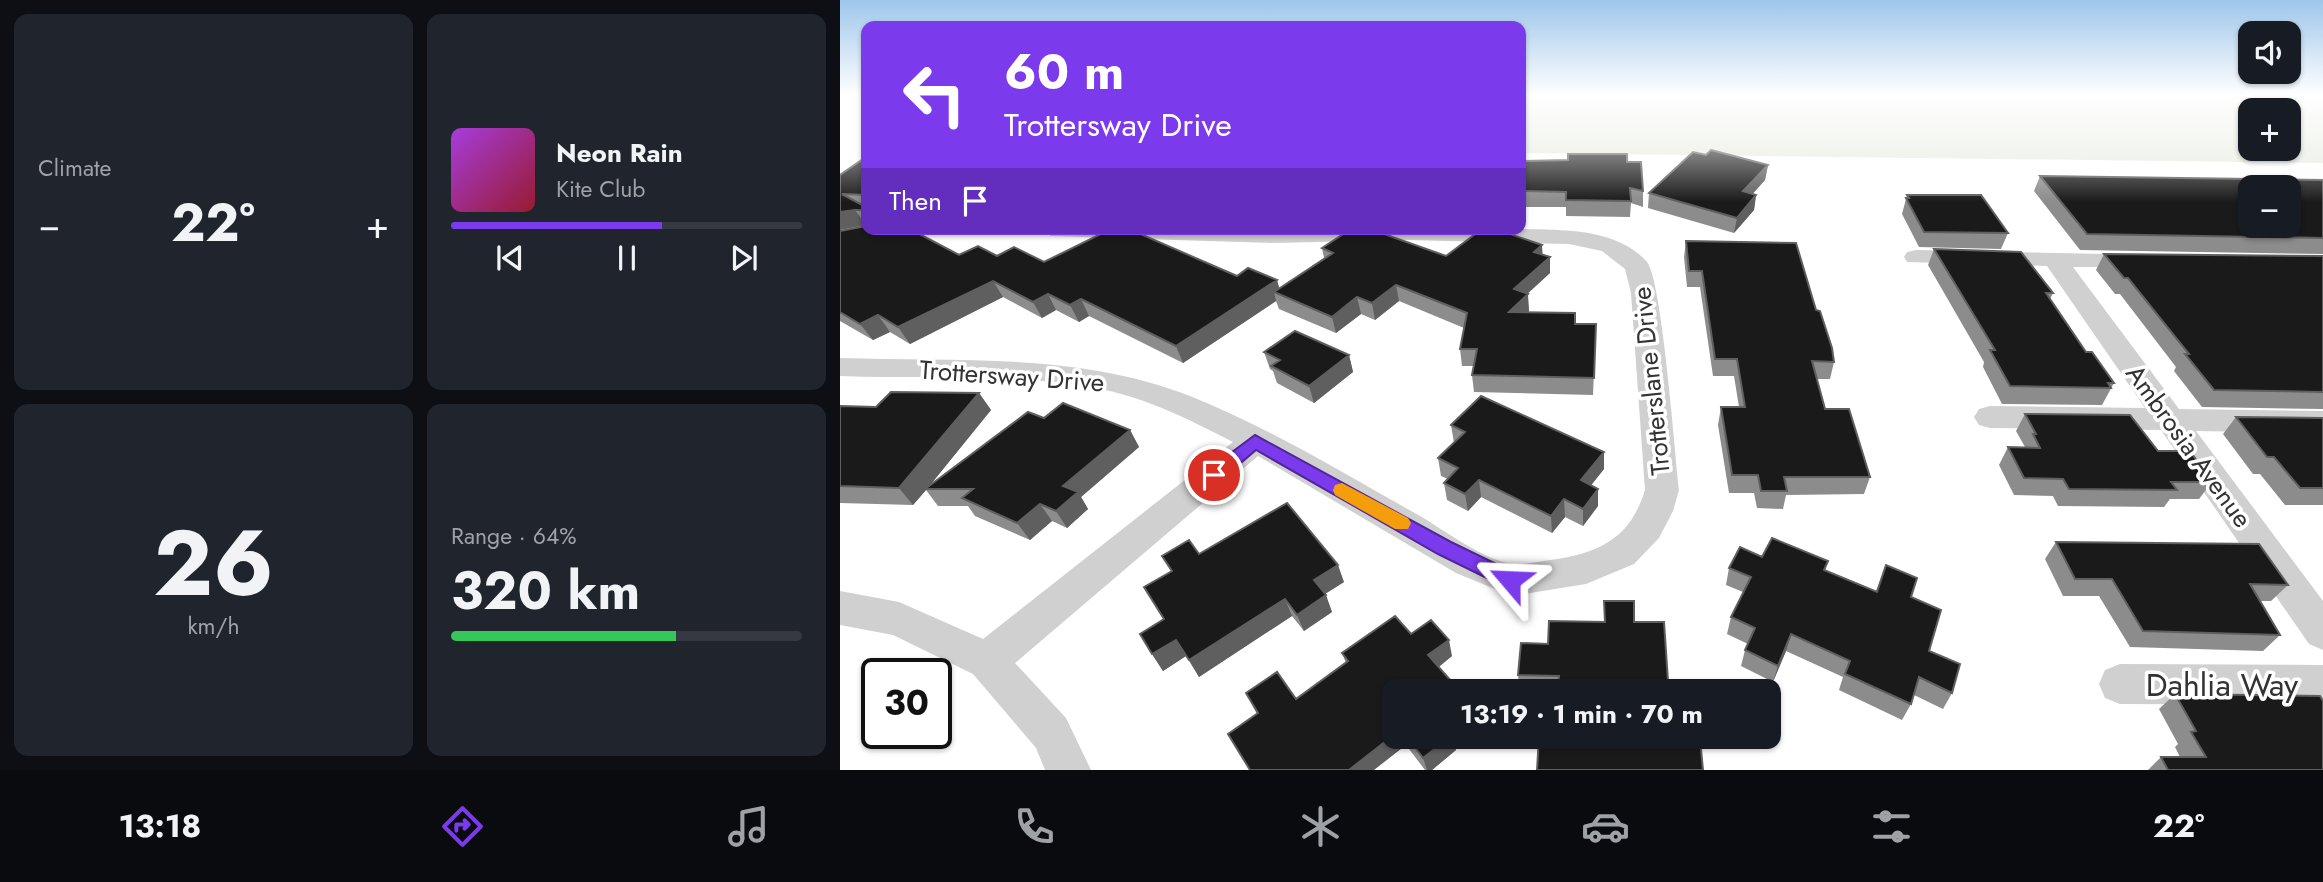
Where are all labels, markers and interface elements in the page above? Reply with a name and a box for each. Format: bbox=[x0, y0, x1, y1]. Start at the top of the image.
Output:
map controls bbox=[2238, 21, 2301, 238]
button: sound bbox=[2238, 21, 2301, 84]
text: 60 m bbox=[1004, 37, 1124, 107]
icon: left bbox=[889, 49, 980, 140]
button: + bbox=[2238, 98, 2301, 161]
text: Trottersway Drive bbox=[1004, 102, 1232, 148]
text: Neon Rain bbox=[556, 134, 683, 172]
text: Climate bbox=[38, 151, 111, 185]
text: Kite Club bbox=[556, 172, 645, 206]
button: − bbox=[2238, 175, 2301, 238]
text: Then bbox=[889, 182, 942, 220]
icon: arrive bbox=[956, 182, 994, 220]
text: 22° bbox=[171, 185, 255, 261]
text: − bbox=[38, 197, 60, 252]
text: + bbox=[366, 197, 389, 252]
icon: previous bbox=[491, 239, 529, 277]
icon: pause bbox=[608, 239, 646, 277]
icon: next bbox=[725, 239, 763, 277]
street label: Trotterslane Drive bbox=[1622, 285, 1680, 477]
street label: Trottersway Drive bbox=[918, 351, 1106, 401]
street label: Ambrosia Avenue bbox=[2117, 357, 2261, 535]
pin bbox=[1184, 445, 1244, 505]
icon: arrive bbox=[1195, 456, 1233, 494]
text: 26 bbox=[153, 498, 274, 629]
text: Range · 64% bbox=[451, 519, 577, 553]
position arrow bbox=[1473, 543, 1547, 617]
text: 320 km bbox=[451, 553, 640, 629]
text: km/h bbox=[188, 609, 239, 643]
speed limit sign: 30 bbox=[861, 658, 952, 749]
street label: Dahlia Way bbox=[2146, 662, 2299, 708]
text: 13:19 · 1 min · 70 m bbox=[1460, 695, 1703, 733]
icon: directions bbox=[438, 802, 487, 851]
icon: music bbox=[724, 802, 773, 851]
icon: phone bbox=[1010, 802, 1059, 851]
icon: climate bbox=[1296, 802, 1345, 851]
icon: car bbox=[1581, 802, 1630, 851]
icon: filters bbox=[1867, 802, 1916, 851]
text: 13:18 bbox=[118, 803, 201, 849]
text: 22° bbox=[2153, 803, 2205, 849]

